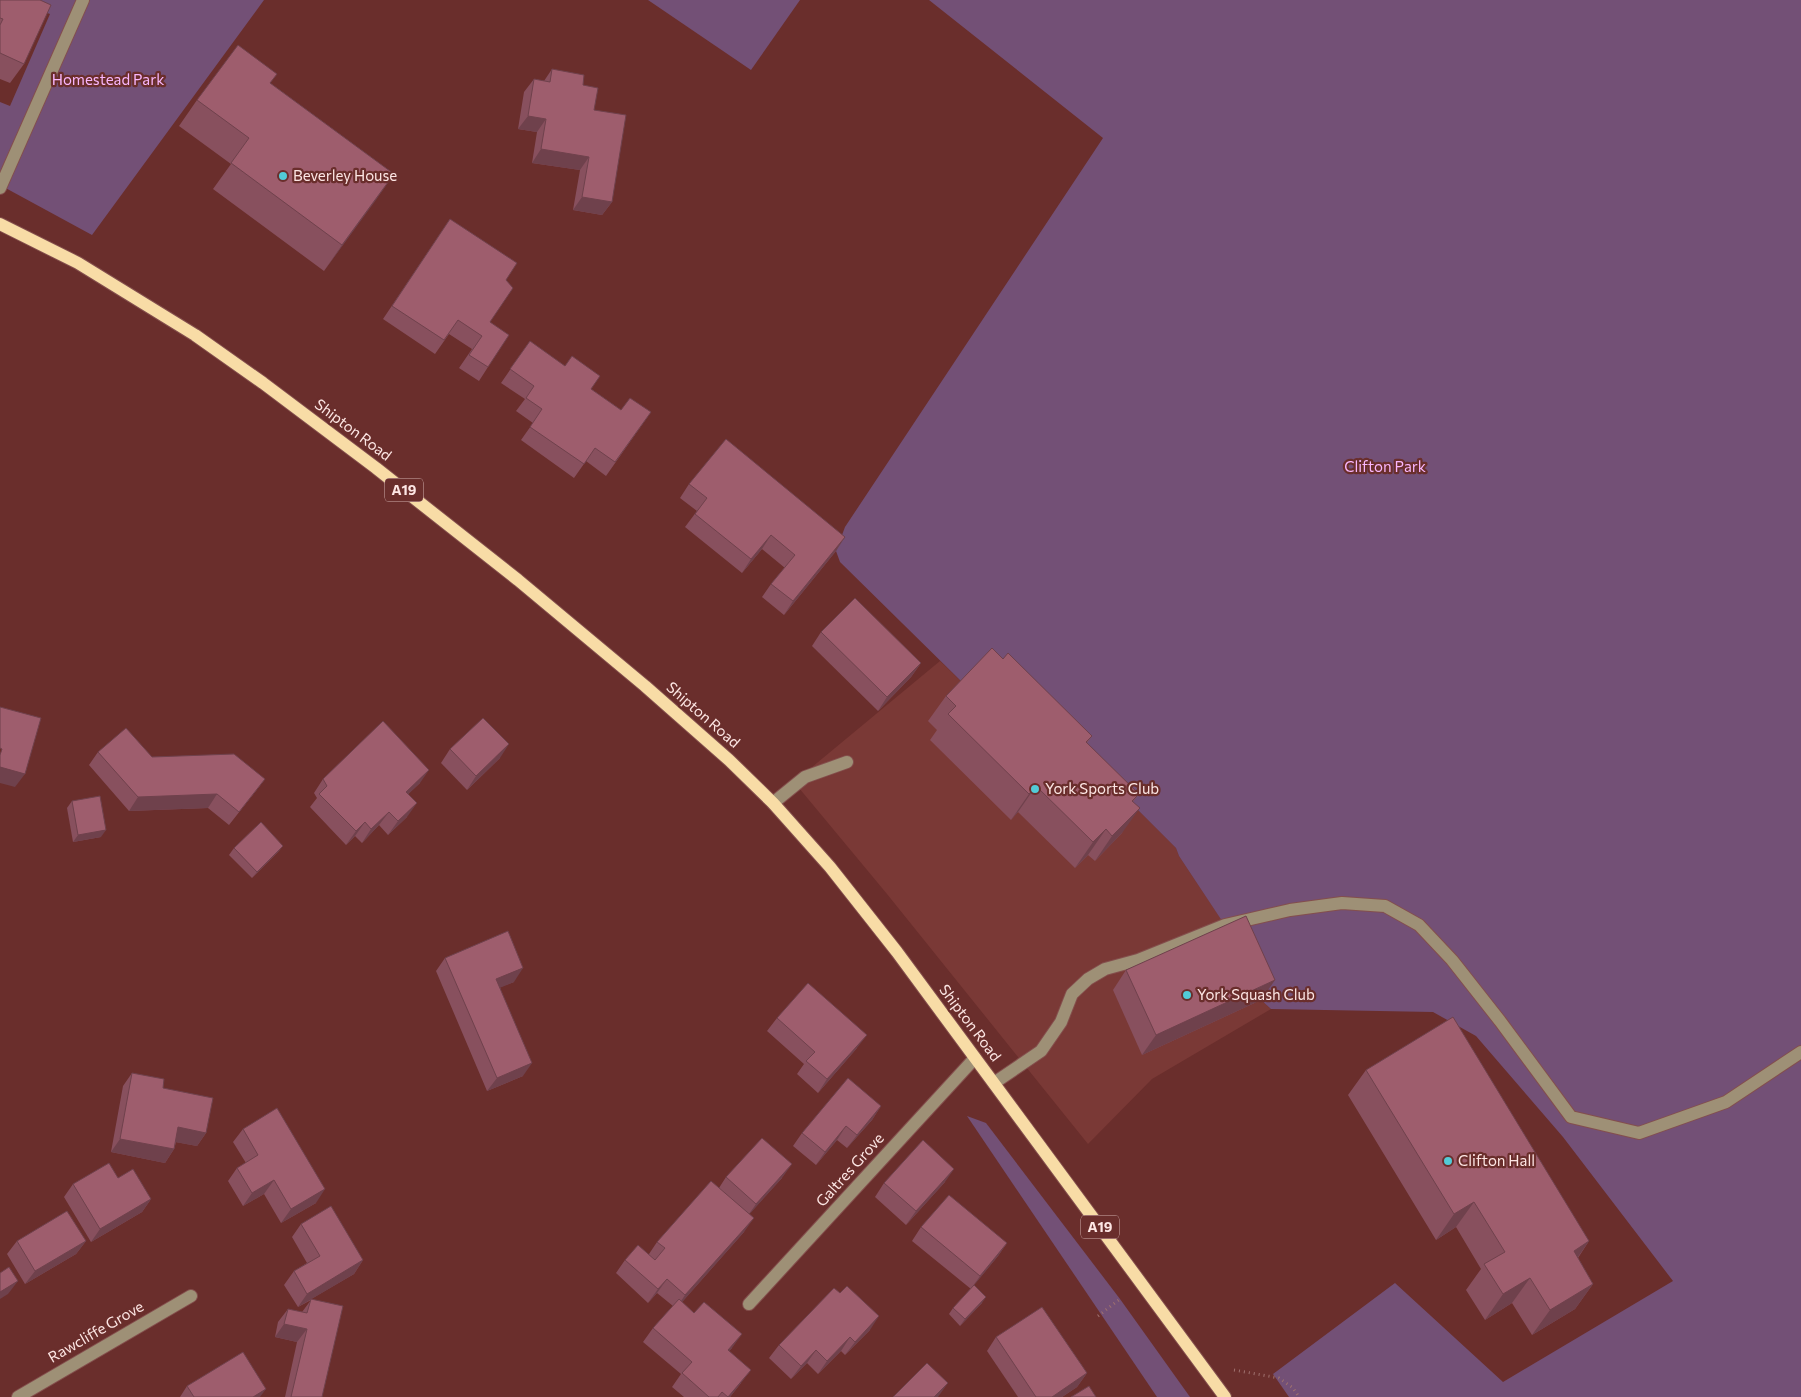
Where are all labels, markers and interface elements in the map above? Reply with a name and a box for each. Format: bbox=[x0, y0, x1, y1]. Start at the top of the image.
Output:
park label: Homestead Park bbox=[52, 70, 164, 88]
place label: Beverley House bbox=[293, 166, 397, 184]
marker: Beverley House bbox=[277, 170, 289, 182]
street label: Shipton Road bbox=[312, 394, 396, 464]
park label: Clifton Park bbox=[1344, 457, 1426, 475]
road number: A19 bbox=[385, 478, 423, 502]
street label: Shipton Road bbox=[663, 677, 744, 751]
place label: York Sports Club bbox=[1045, 779, 1159, 797]
marker: York Sports Club bbox=[1029, 783, 1041, 795]
street label: Shipton Road bbox=[936, 980, 1006, 1064]
place label: York Squash Club bbox=[1197, 985, 1315, 1003]
marker: York Squash Club bbox=[1181, 989, 1193, 1001]
street label: Galtres Grove bbox=[811, 1129, 887, 1210]
place label: Clifton Hall bbox=[1458, 1151, 1535, 1169]
marker: Clifton Hall bbox=[1442, 1155, 1454, 1167]
road number: A19 bbox=[1081, 1216, 1119, 1238]
street label: Rawcliffe Grove bbox=[45, 1296, 146, 1366]

